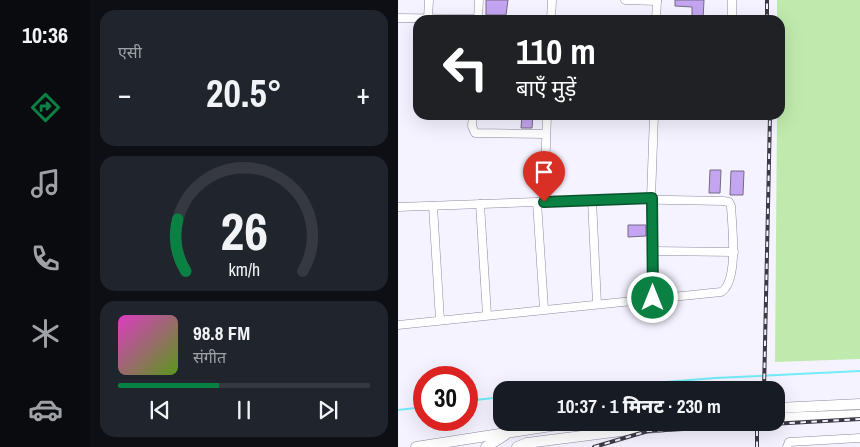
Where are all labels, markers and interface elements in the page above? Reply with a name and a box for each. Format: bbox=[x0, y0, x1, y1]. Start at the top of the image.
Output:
text: 10:36 bbox=[22, 20, 68, 50]
text: 110 m bbox=[516, 28, 596, 75]
icon: left bbox=[433, 35, 498, 100]
text: एसी bbox=[118, 41, 142, 63]
text: 20.5° bbox=[206, 68, 282, 119]
text: बाएँ मुड़ें bbox=[516, 73, 576, 103]
text: − bbox=[118, 75, 131, 113]
text: + bbox=[357, 75, 370, 113]
icon: directions bbox=[28, 90, 63, 125]
pin bbox=[523, 151, 565, 202]
icon: arrive bbox=[530, 158, 558, 186]
icon: music bbox=[28, 166, 63, 201]
text: 26 bbox=[220, 196, 268, 266]
icon: phone bbox=[28, 241, 63, 276]
text: km/h bbox=[228, 258, 260, 282]
position arrow bbox=[626, 271, 678, 323]
icon: climate bbox=[28, 316, 63, 351]
text: 98.8 FM bbox=[193, 320, 250, 346]
text: संगीत bbox=[193, 346, 226, 368]
speed limit sign: 30 bbox=[413, 366, 478, 431]
icon: car bbox=[28, 392, 63, 427]
text: 10:37 · 1 मिनट · 230 m bbox=[557, 393, 721, 419]
icon: previous bbox=[146, 396, 174, 424]
icon: pause bbox=[230, 396, 258, 424]
icon: next bbox=[314, 396, 342, 424]

